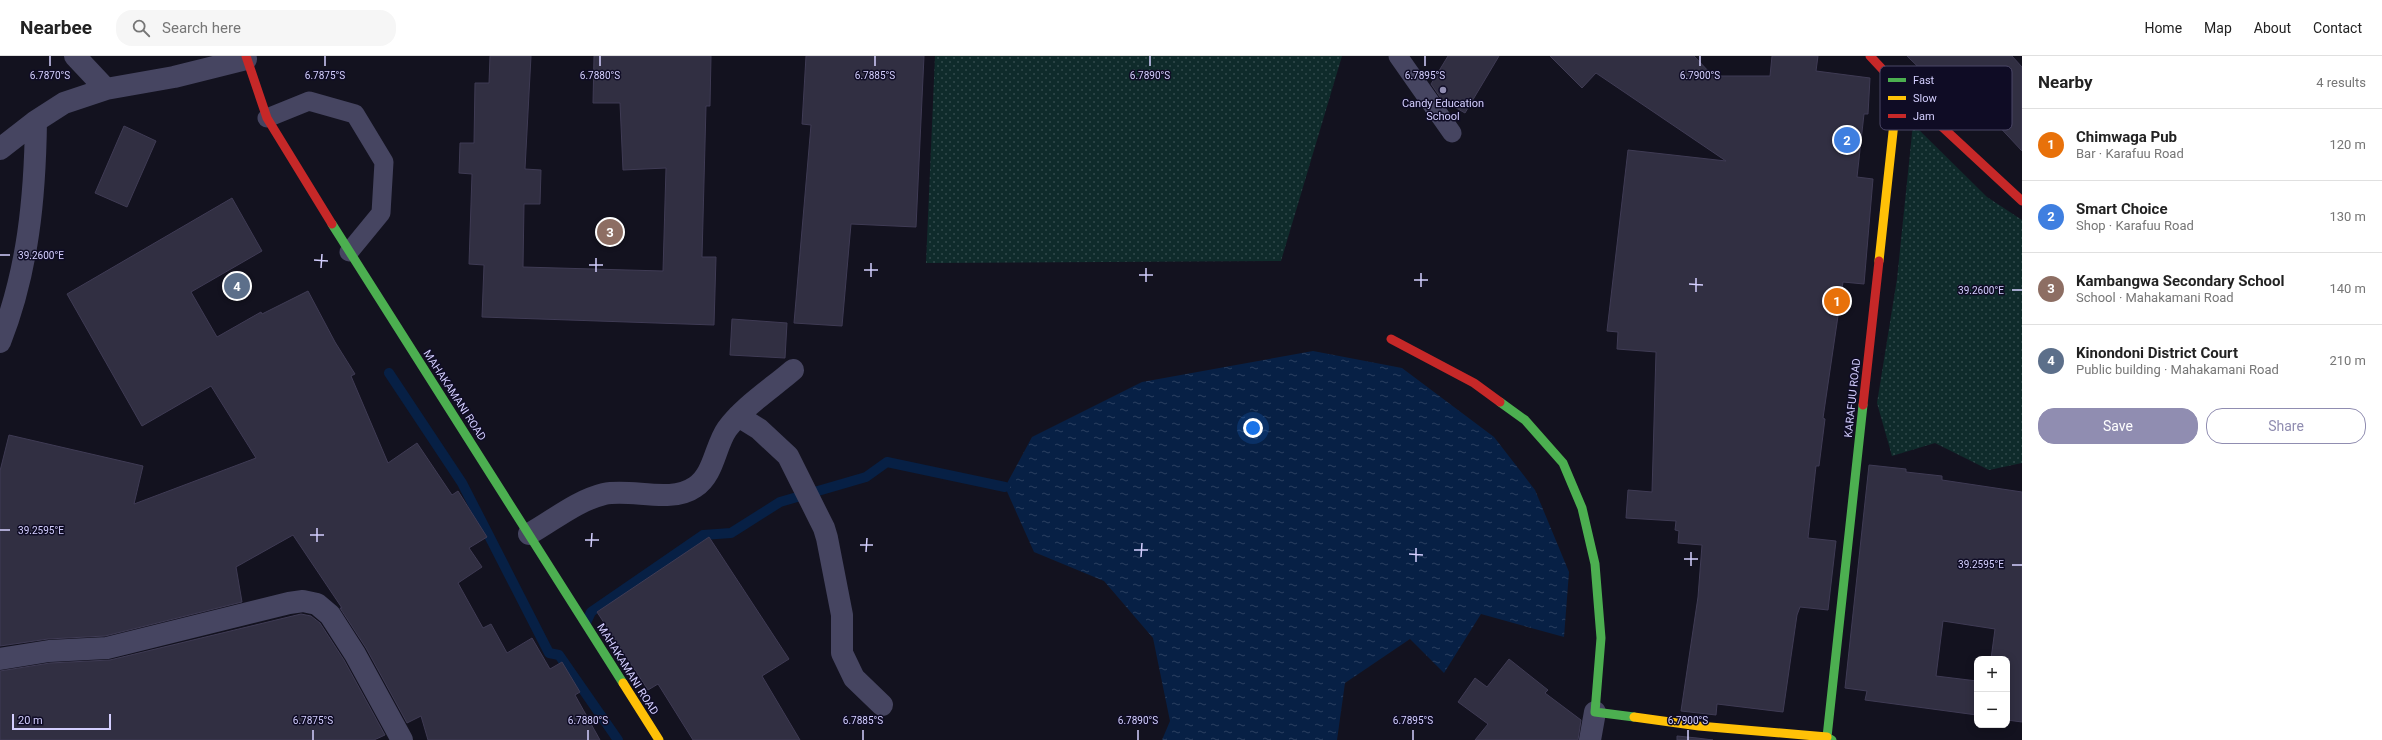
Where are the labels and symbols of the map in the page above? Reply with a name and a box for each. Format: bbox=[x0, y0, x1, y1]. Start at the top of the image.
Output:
legend bbox=[1880, 66, 2012, 130]
text: 6.7870°S bbox=[30, 70, 70, 81]
text: 6.7875°S bbox=[305, 70, 345, 81]
text: 6.7880°S bbox=[580, 70, 620, 81]
text: 6.7885°S bbox=[855, 70, 895, 81]
text: 6.7890°S bbox=[1130, 70, 1170, 81]
text: 6.7895°S bbox=[1405, 70, 1445, 81]
text: 6.7900°S bbox=[1680, 70, 1720, 81]
text: Fast bbox=[1913, 74, 1935, 87]
marker: Candy Education School bbox=[1438, 85, 1448, 95]
text: Slow bbox=[1913, 92, 1937, 105]
place label: Candy Education School bbox=[1402, 97, 1484, 123]
text: Jam bbox=[1913, 110, 1935, 123]
pin: 2 bbox=[1834, 125, 1860, 155]
pin: 3 bbox=[597, 217, 623, 247]
text: 39.2600°E bbox=[18, 250, 64, 261]
pin: 4 bbox=[224, 271, 250, 301]
text: 39.2600°E bbox=[1958, 285, 2004, 296]
pin: 1 bbox=[1824, 286, 1850, 316]
street label: MAHAKAMANI ROAD bbox=[420, 348, 489, 443]
street label: KARAFUU ROAD bbox=[1842, 358, 1863, 438]
your location bbox=[1243, 418, 1263, 438]
text: 39.2595°E bbox=[18, 525, 64, 536]
text: 39.2595°E bbox=[1958, 559, 2004, 570]
street label: MAHAKAMANI ROAD bbox=[594, 621, 661, 717]
scale bar bbox=[12, 712, 111, 731]
text: 6.7875°S bbox=[293, 715, 333, 726]
text: 6.7880°S bbox=[568, 715, 608, 726]
text: 6.7885°S bbox=[843, 715, 883, 726]
text: 6.7890°S bbox=[1118, 715, 1158, 726]
text: 6.7895°S bbox=[1393, 715, 1433, 726]
text: 6.7900°S bbox=[1668, 715, 1708, 726]

